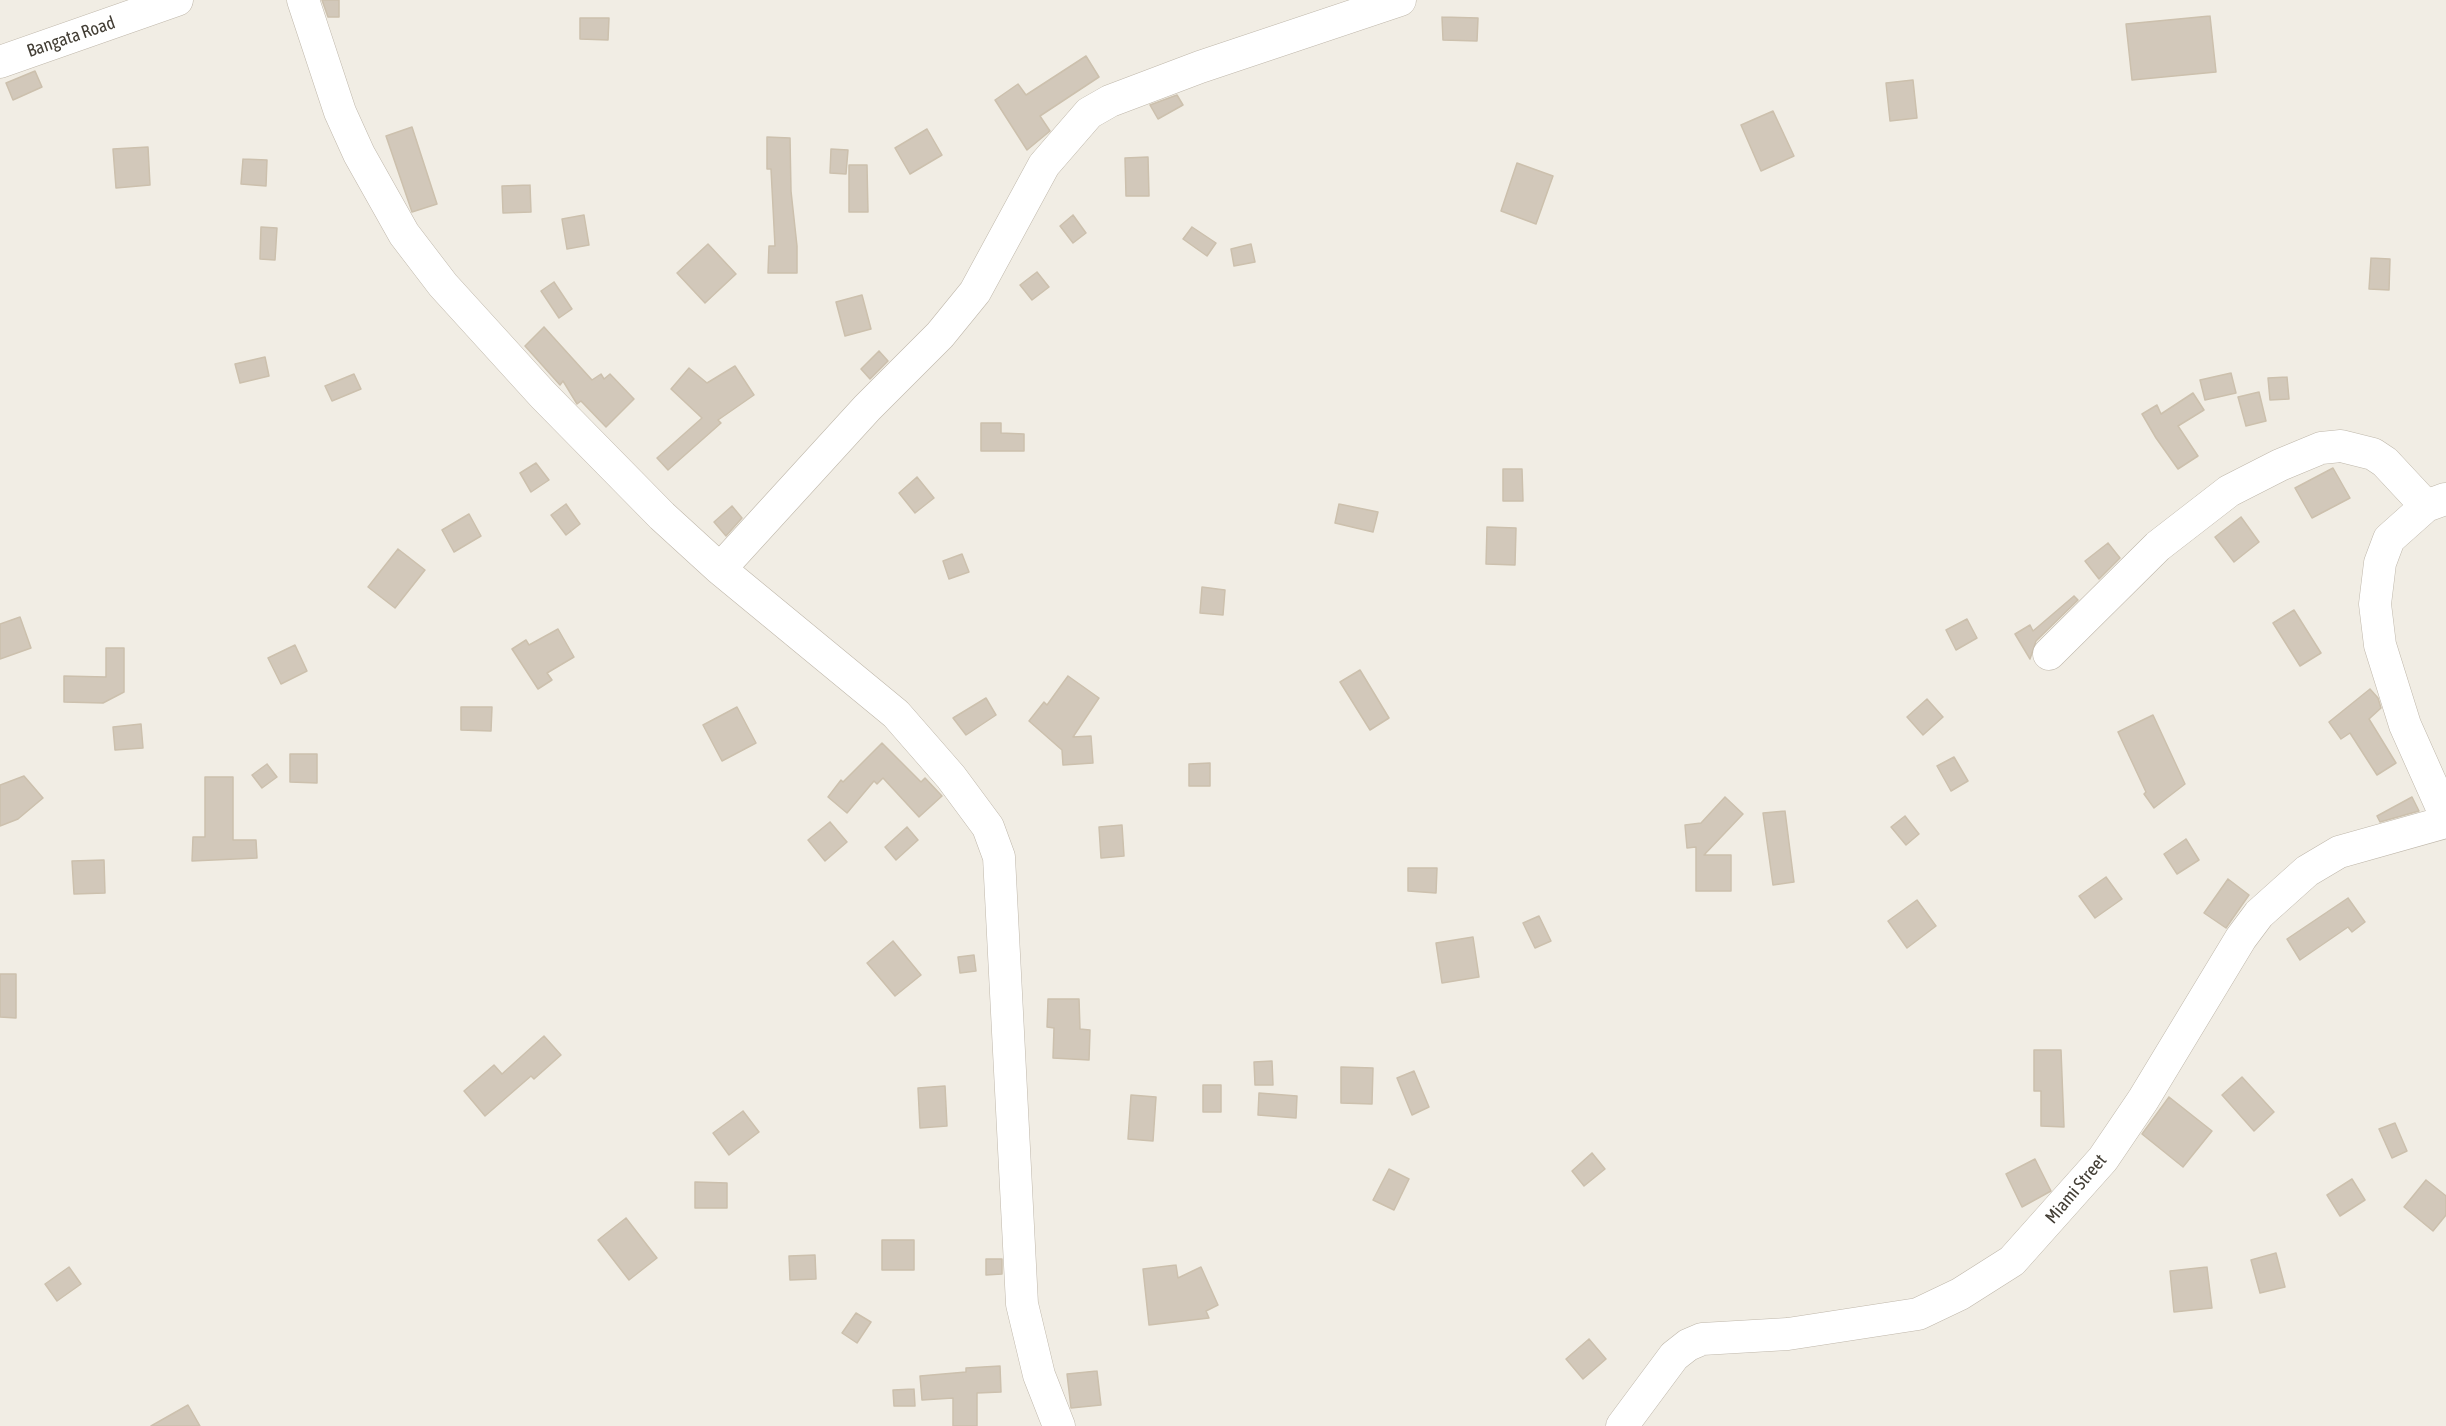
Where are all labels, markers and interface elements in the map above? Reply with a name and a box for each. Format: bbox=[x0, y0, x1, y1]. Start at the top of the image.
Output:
street label: Bangata Road bbox=[24, 12, 118, 62]
street label: Miami Street bbox=[2041, 1150, 2111, 1228]

